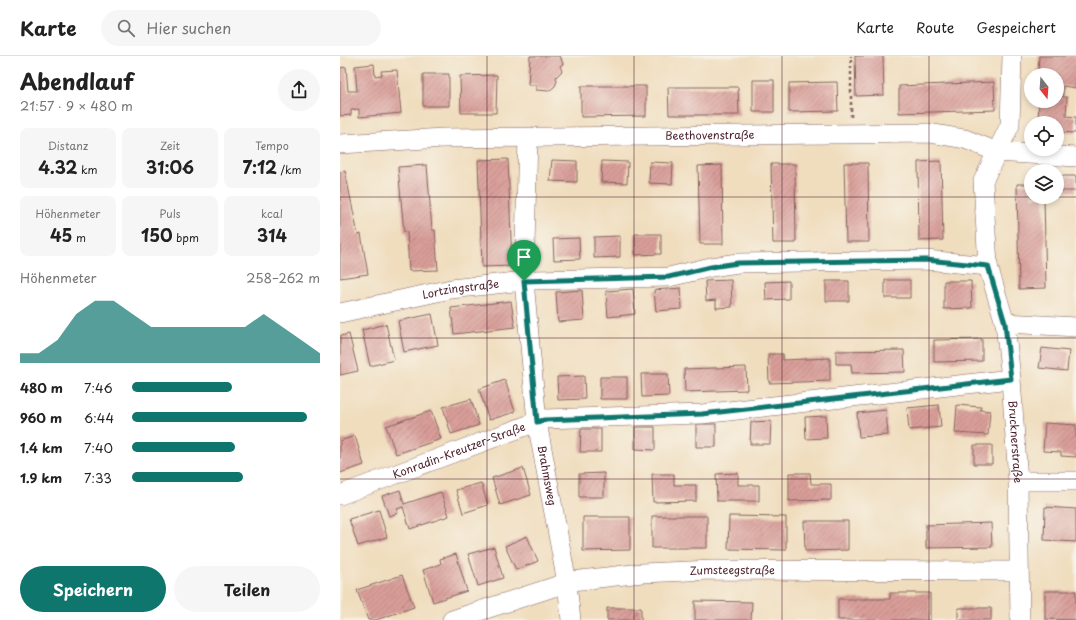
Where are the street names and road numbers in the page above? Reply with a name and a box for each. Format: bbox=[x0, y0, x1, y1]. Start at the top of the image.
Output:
street label: Beethovenstraße bbox=[665, 126, 755, 144]
street label: Lortzingstraße bbox=[420, 275, 500, 303]
street label: Brucknerstraße bbox=[1004, 400, 1027, 484]
street label: Konradin-Kreutzer-Straße bbox=[390, 418, 528, 483]
street label: Brahmsweg bbox=[533, 444, 561, 507]
street label: Zumsteegstraße bbox=[689, 561, 775, 579]

